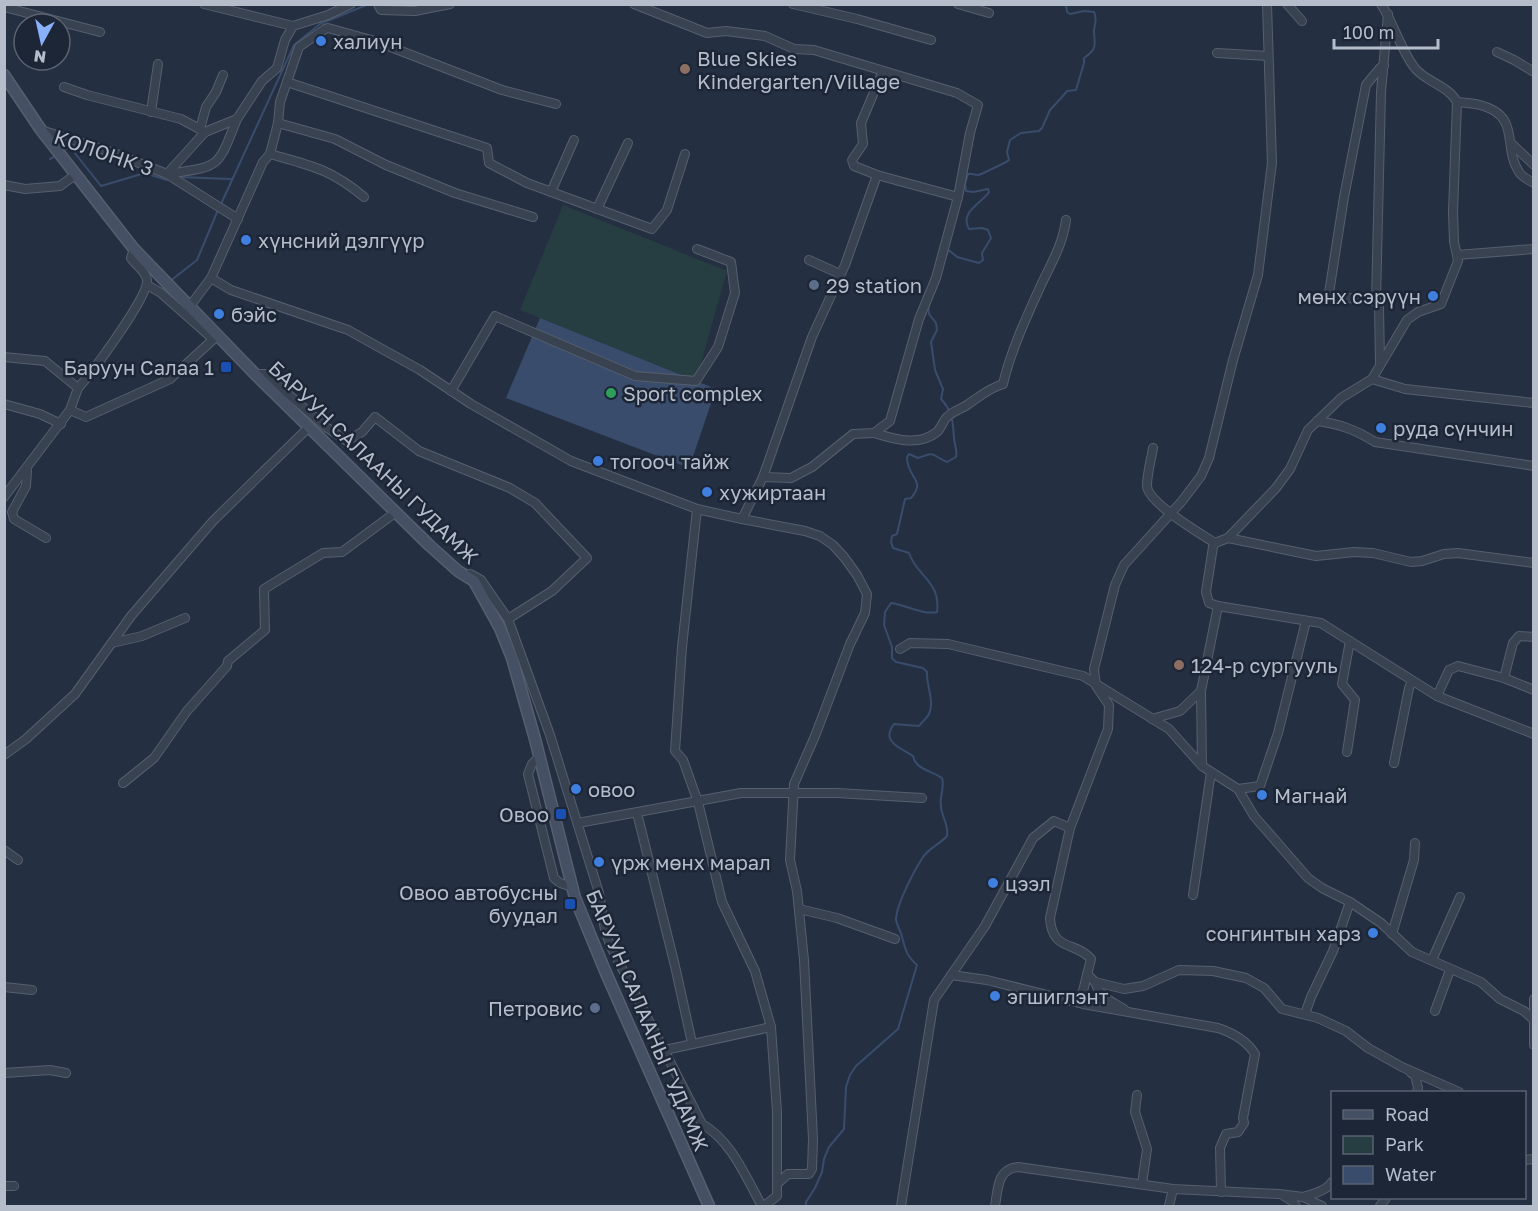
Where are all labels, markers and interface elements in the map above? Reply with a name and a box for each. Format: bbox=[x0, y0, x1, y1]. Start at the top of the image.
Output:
north arrow bbox=[12, 12, 72, 72]
scale bar bbox=[1334, 12, 1438, 50]
text: 100 m bbox=[1343, 21, 1394, 43]
place label: халиун bbox=[333, 29, 402, 53]
marker: халиун bbox=[314, 34, 328, 48]
text: N bbox=[32, 46, 47, 68]
place label: Blue Skies Kindergarten/Village bbox=[697, 46, 900, 93]
marker: Blue Skies Kindergarten/Village bbox=[678, 62, 692, 76]
street label: КОЛОНК 3 bbox=[51, 124, 157, 180]
place label: хүнсний дэлгүүр bbox=[258, 228, 425, 253]
marker: хүнсний дэлгүүр bbox=[239, 233, 253, 247]
place label: 29 station bbox=[826, 273, 922, 297]
marker: 29 station bbox=[807, 278, 821, 292]
place label: мөнх сэрүүн bbox=[1298, 284, 1421, 309]
marker: мөнх сэрүүн bbox=[1426, 289, 1440, 303]
place label: бэйс bbox=[231, 302, 277, 326]
marker: бэйс bbox=[212, 307, 226, 321]
place label: Баруун Салаа 1 bbox=[63, 355, 214, 379]
street label: БАРУУН САЛААНЫ ГУДАМЖ bbox=[264, 355, 484, 569]
marker: Баруун Салаа 1 bbox=[219, 360, 233, 374]
place label: Sport complex bbox=[623, 381, 763, 405]
marker: Sport complex bbox=[604, 386, 618, 400]
place label: руда сүнчин bbox=[1393, 416, 1514, 441]
marker: руда сүнчин bbox=[1374, 421, 1388, 435]
place label: тогооч тайж bbox=[610, 449, 730, 473]
marker: тогооч тайж bbox=[591, 454, 605, 468]
place label: хужиртаан bbox=[719, 480, 826, 504]
marker: хужиртаан bbox=[700, 485, 714, 499]
place label: 124-р сургууль bbox=[1191, 653, 1338, 677]
marker: 124-р сургууль bbox=[1172, 658, 1186, 672]
place label: овоо bbox=[588, 777, 635, 801]
marker: овоо bbox=[569, 782, 583, 796]
place label: Магнай bbox=[1274, 783, 1347, 807]
marker: Магнай bbox=[1255, 788, 1269, 802]
place label: Овоо bbox=[499, 802, 549, 826]
marker: Овоо bbox=[554, 807, 568, 821]
place label: үрж мөнх марал bbox=[611, 850, 771, 875]
marker: үрж мөнх марал bbox=[592, 855, 606, 869]
place label: цээл bbox=[1005, 871, 1051, 895]
marker: цээл bbox=[986, 876, 1000, 890]
place label: Овоо автобусны буудал bbox=[399, 880, 558, 927]
street label: БАРУУН САЛААНЫ ГУДАМЖ bbox=[582, 886, 714, 1154]
marker: Овоо автобусны буудал bbox=[563, 897, 577, 911]
place label: сонгинтын харз bbox=[1206, 921, 1361, 945]
marker: сонгинтын харз bbox=[1366, 926, 1380, 940]
place label: эгшиглэнт bbox=[1007, 984, 1109, 1008]
marker: эгшиглэнт bbox=[988, 989, 1002, 1003]
place label: Петровис bbox=[488, 996, 583, 1020]
marker: Петровис bbox=[588, 1001, 602, 1015]
legend bbox=[1331, 1091, 1526, 1199]
text: Road bbox=[1385, 1103, 1429, 1125]
text: Park bbox=[1385, 1133, 1424, 1155]
text: Water bbox=[1385, 1163, 1436, 1185]

